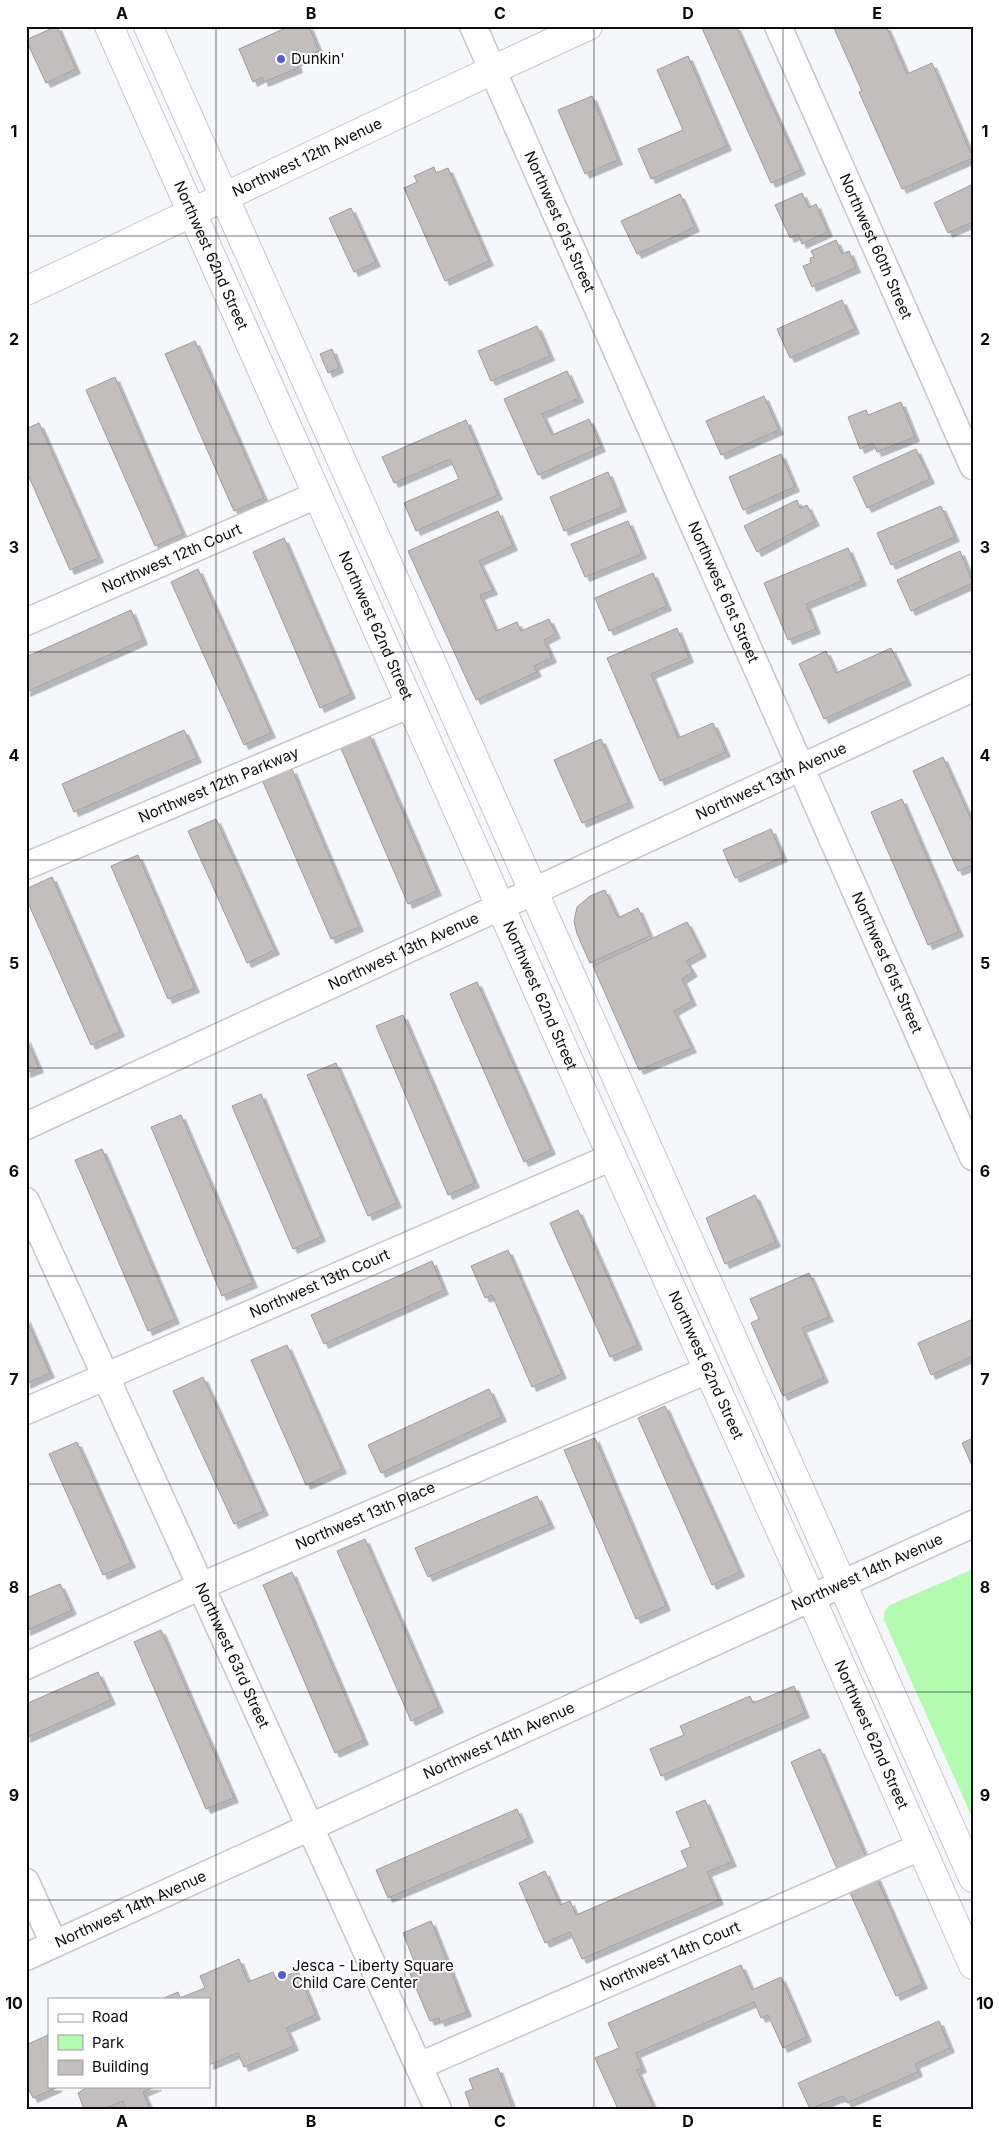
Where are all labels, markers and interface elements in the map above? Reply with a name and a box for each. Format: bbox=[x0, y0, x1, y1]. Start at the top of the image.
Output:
text: A bbox=[116, 3, 128, 23]
text: B bbox=[306, 3, 316, 23]
text: C bbox=[494, 3, 506, 23]
text: D bbox=[682, 3, 694, 23]
text: E bbox=[872, 3, 882, 23]
place label: Dunkin' bbox=[291, 49, 345, 68]
marker: Dunkin' bbox=[275, 53, 287, 65]
street label: Northwest 12th Avenue bbox=[229, 113, 385, 201]
text: 1 bbox=[11, 121, 17, 141]
text: 1 bbox=[982, 121, 988, 141]
street label: Northwest 61st Street bbox=[520, 148, 600, 295]
street label: Northwest 60th Street bbox=[836, 170, 917, 322]
street label: Northwest 62nd Street bbox=[170, 178, 253, 333]
text: 2 bbox=[9, 329, 19, 349]
text: 2 bbox=[980, 329, 990, 349]
street label: Northwest 61st Street bbox=[684, 518, 763, 666]
street label: Northwest 12th Court bbox=[99, 519, 244, 597]
text: 3 bbox=[9, 537, 19, 557]
text: 3 bbox=[980, 537, 990, 557]
street label: Northwest 62nd Street bbox=[335, 548, 417, 703]
street label: Northwest 13th Avenue bbox=[693, 738, 849, 824]
street label: Northwest 12th Parkway bbox=[135, 742, 302, 827]
text: 4 bbox=[9, 745, 20, 765]
text: 4 bbox=[980, 745, 991, 765]
street label: Northwest 61st Street bbox=[848, 889, 927, 1036]
street label: Northwest 13th Avenue bbox=[325, 908, 482, 994]
street label: Northwest 62nd Street bbox=[499, 918, 582, 1073]
text: 5 bbox=[9, 953, 19, 973]
text: 5 bbox=[980, 953, 990, 973]
text: 6 bbox=[9, 1161, 19, 1181]
text: 6 bbox=[980, 1161, 990, 1181]
street label: Northwest 13th Court bbox=[246, 1245, 392, 1322]
street label: Northwest 62nd Street bbox=[665, 1287, 748, 1442]
text: 7 bbox=[9, 1369, 19, 1389]
text: 7 bbox=[980, 1369, 990, 1389]
street label: Northwest 13th Place bbox=[292, 1477, 438, 1554]
street label: Northwest 14th Avenue bbox=[788, 1529, 946, 1615]
text: 8 bbox=[9, 1577, 19, 1597]
text: 8 bbox=[980, 1577, 990, 1597]
street label: Northwest 63rd Street bbox=[191, 1580, 274, 1731]
street label: Northwest 62nd Street bbox=[831, 1657, 913, 1812]
street label: Northwest 14th Avenue bbox=[420, 1697, 577, 1783]
text: 9 bbox=[9, 1785, 19, 1805]
text: 9 bbox=[980, 1785, 990, 1805]
street label: Northwest 14th Avenue bbox=[52, 1866, 209, 1952]
street label: Northwest 14th Court bbox=[597, 1917, 743, 1995]
place label: Jesca - Liberty Square Child Care Center bbox=[292, 1956, 454, 1992]
marker: Jesca - Liberty Square Child Care Center bbox=[276, 1969, 288, 1981]
text: 10 bbox=[5, 1993, 23, 2013]
text: 10 bbox=[976, 1993, 994, 2013]
legend bbox=[48, 1998, 210, 2088]
text: Road bbox=[92, 2007, 128, 2026]
text: Park bbox=[92, 2033, 125, 2052]
text: Building bbox=[92, 2057, 149, 2076]
text: A bbox=[116, 2111, 128, 2131]
text: B bbox=[306, 2111, 316, 2131]
text: C bbox=[494, 2111, 506, 2131]
text: D bbox=[682, 2111, 694, 2131]
text: E bbox=[872, 2111, 882, 2131]

